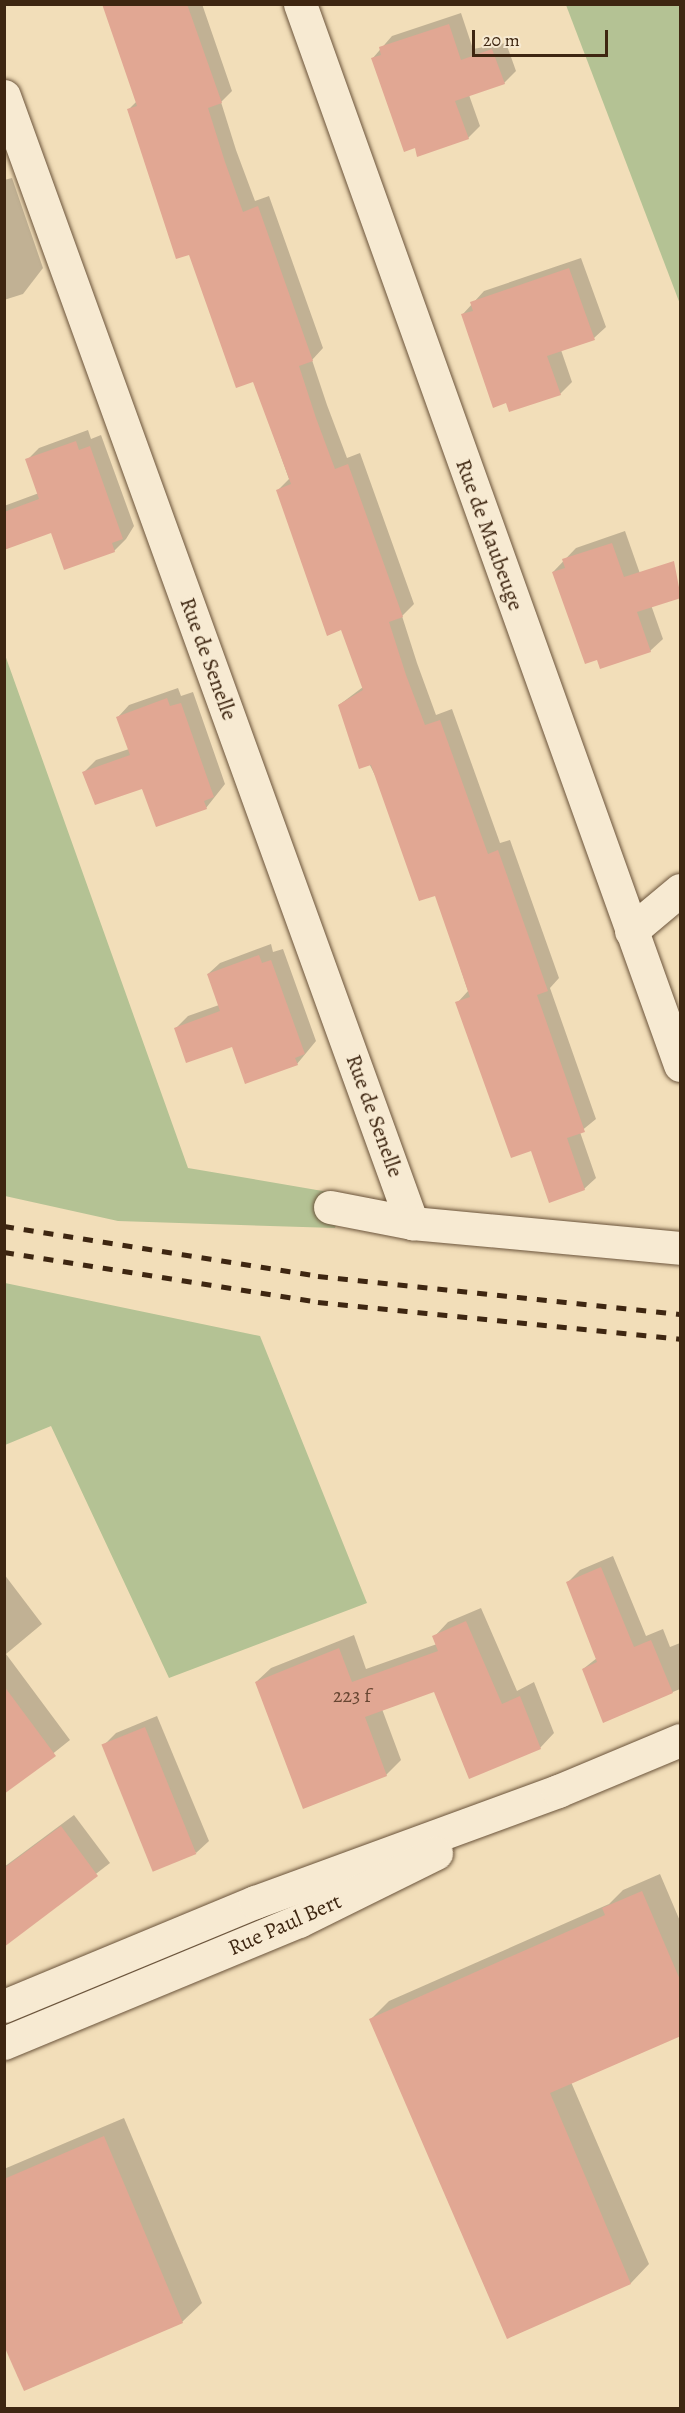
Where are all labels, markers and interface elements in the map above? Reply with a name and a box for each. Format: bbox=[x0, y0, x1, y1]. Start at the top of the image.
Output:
scale bar bbox=[475, 18, 612, 56]
text: 20 m bbox=[483, 28, 520, 52]
street label: Rue de Maubeuge bbox=[449, 456, 529, 614]
street label: Rue de Senelle bbox=[174, 594, 242, 724]
street label: Rue de Senelle bbox=[340, 1051, 408, 1181]
house number: 223 f bbox=[333, 1683, 371, 1707]
street label: Rue Paul Bert bbox=[224, 1888, 346, 1962]

